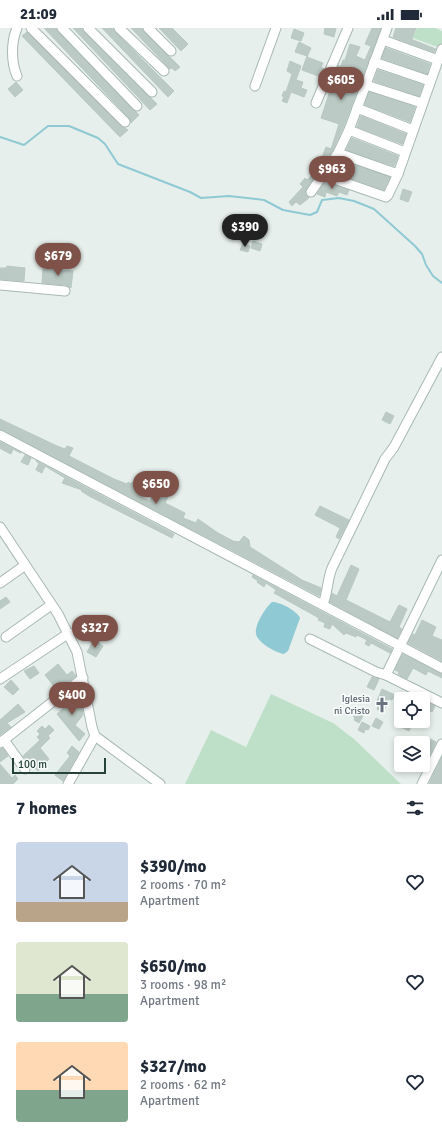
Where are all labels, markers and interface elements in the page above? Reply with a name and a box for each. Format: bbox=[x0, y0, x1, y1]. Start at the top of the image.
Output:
text: 21:09 bbox=[20, 5, 57, 23]
pin: $605 bbox=[317, 67, 365, 101]
text: $605 bbox=[327, 72, 355, 88]
pin: $963 bbox=[308, 156, 356, 190]
text: $963 bbox=[318, 161, 346, 177]
pin: $390 bbox=[221, 214, 269, 248]
text: $390 bbox=[231, 219, 259, 235]
pin: $679 bbox=[34, 243, 82, 277]
text: $679 bbox=[44, 248, 72, 264]
pin: $650 bbox=[132, 471, 180, 505]
text: $650 bbox=[142, 476, 170, 492]
pin: $327 bbox=[71, 615, 119, 649]
text: $327 bbox=[81, 620, 109, 636]
pin: $400 bbox=[48, 682, 96, 716]
text: $400 bbox=[58, 687, 86, 703]
map controls bbox=[394, 692, 430, 772]
button: locate bbox=[394, 692, 430, 728]
place label: Iglesia ni Cristo bbox=[334, 693, 370, 717]
church icon: Iglesia ni Cristo bbox=[373, 696, 391, 714]
button: layers bbox=[394, 736, 430, 772]
scale bar bbox=[12, 756, 106, 775]
text: 100 m bbox=[18, 758, 47, 771]
icon: filters bbox=[404, 797, 426, 819]
text: 7 homes bbox=[16, 798, 77, 819]
text: $390/mo bbox=[140, 856, 206, 877]
icon: home bbox=[48, 858, 96, 906]
icon: heart bbox=[404, 871, 426, 893]
text: 2 rooms · 70 m² bbox=[140, 877, 226, 893]
text: Apartment bbox=[140, 893, 200, 909]
text: $650/mo bbox=[140, 956, 206, 977]
icon: home bbox=[48, 958, 96, 1006]
icon: heart bbox=[404, 971, 426, 993]
text: 3 rooms · 98 m² bbox=[140, 977, 226, 993]
text: Apartment bbox=[140, 993, 200, 1009]
text: $327/mo bbox=[140, 1056, 206, 1077]
icon: home bbox=[48, 1058, 96, 1106]
icon: heart bbox=[404, 1071, 426, 1093]
text: 2 rooms · 62 m² bbox=[140, 1077, 226, 1093]
text: Apartment bbox=[140, 1093, 200, 1109]

